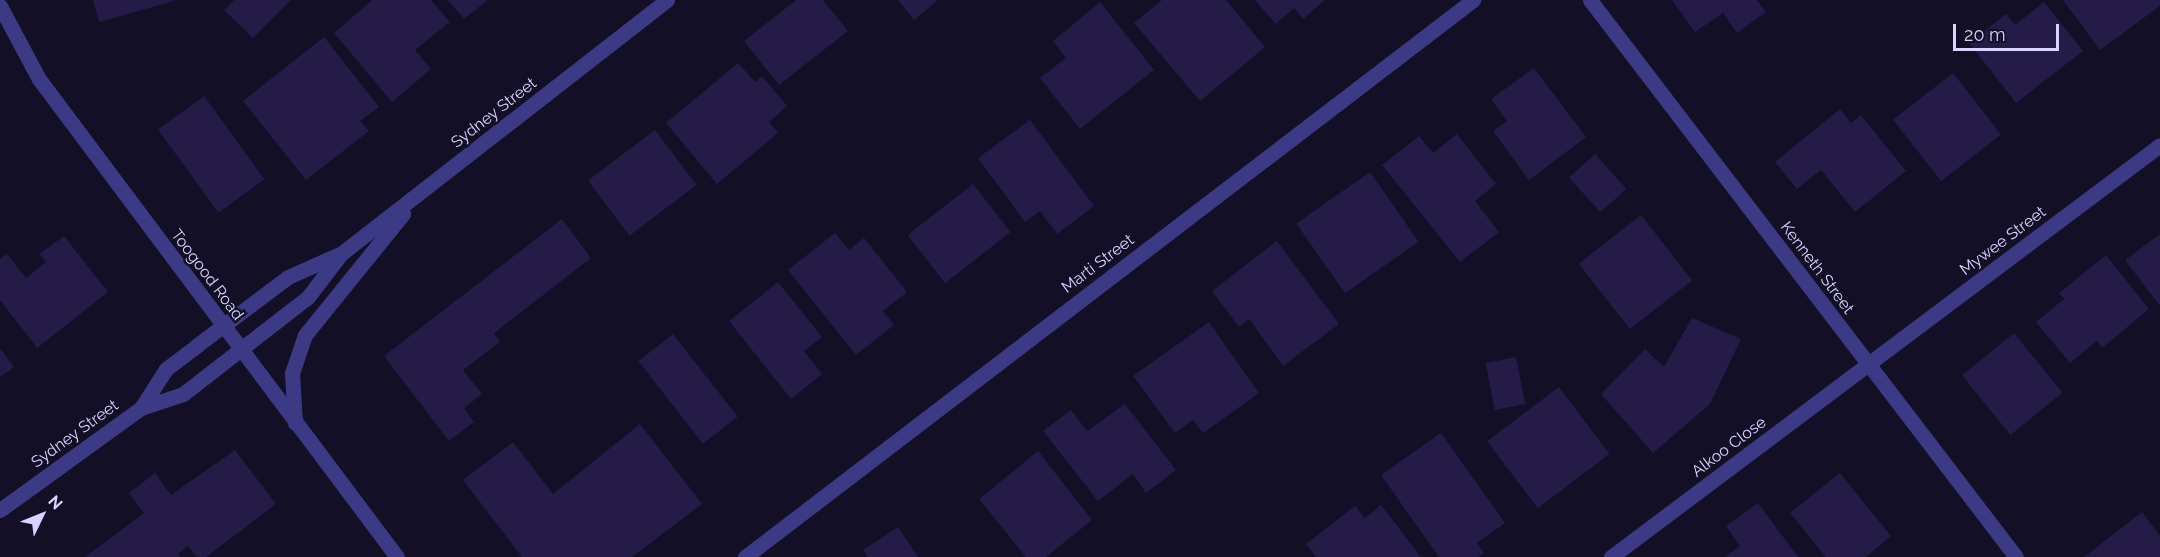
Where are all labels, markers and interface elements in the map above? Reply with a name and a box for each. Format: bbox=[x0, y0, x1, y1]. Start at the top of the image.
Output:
scale bar bbox=[1956, 12, 2062, 50]
text: 20 m bbox=[1964, 24, 2006, 45]
street label: Sydney Street bbox=[447, 74, 541, 152]
street label: Mywee Street bbox=[1956, 202, 2050, 280]
street label: Kenneth Street bbox=[1776, 218, 1858, 318]
street label: Toogood Road bbox=[167, 226, 247, 324]
street label: Marti Street bbox=[1058, 231, 1138, 297]
street label: Sydney Street bbox=[28, 396, 122, 472]
street label: Alkoo Close bbox=[1688, 413, 1770, 481]
north arrow bbox=[12, 485, 72, 545]
text: N bbox=[44, 491, 67, 513]

